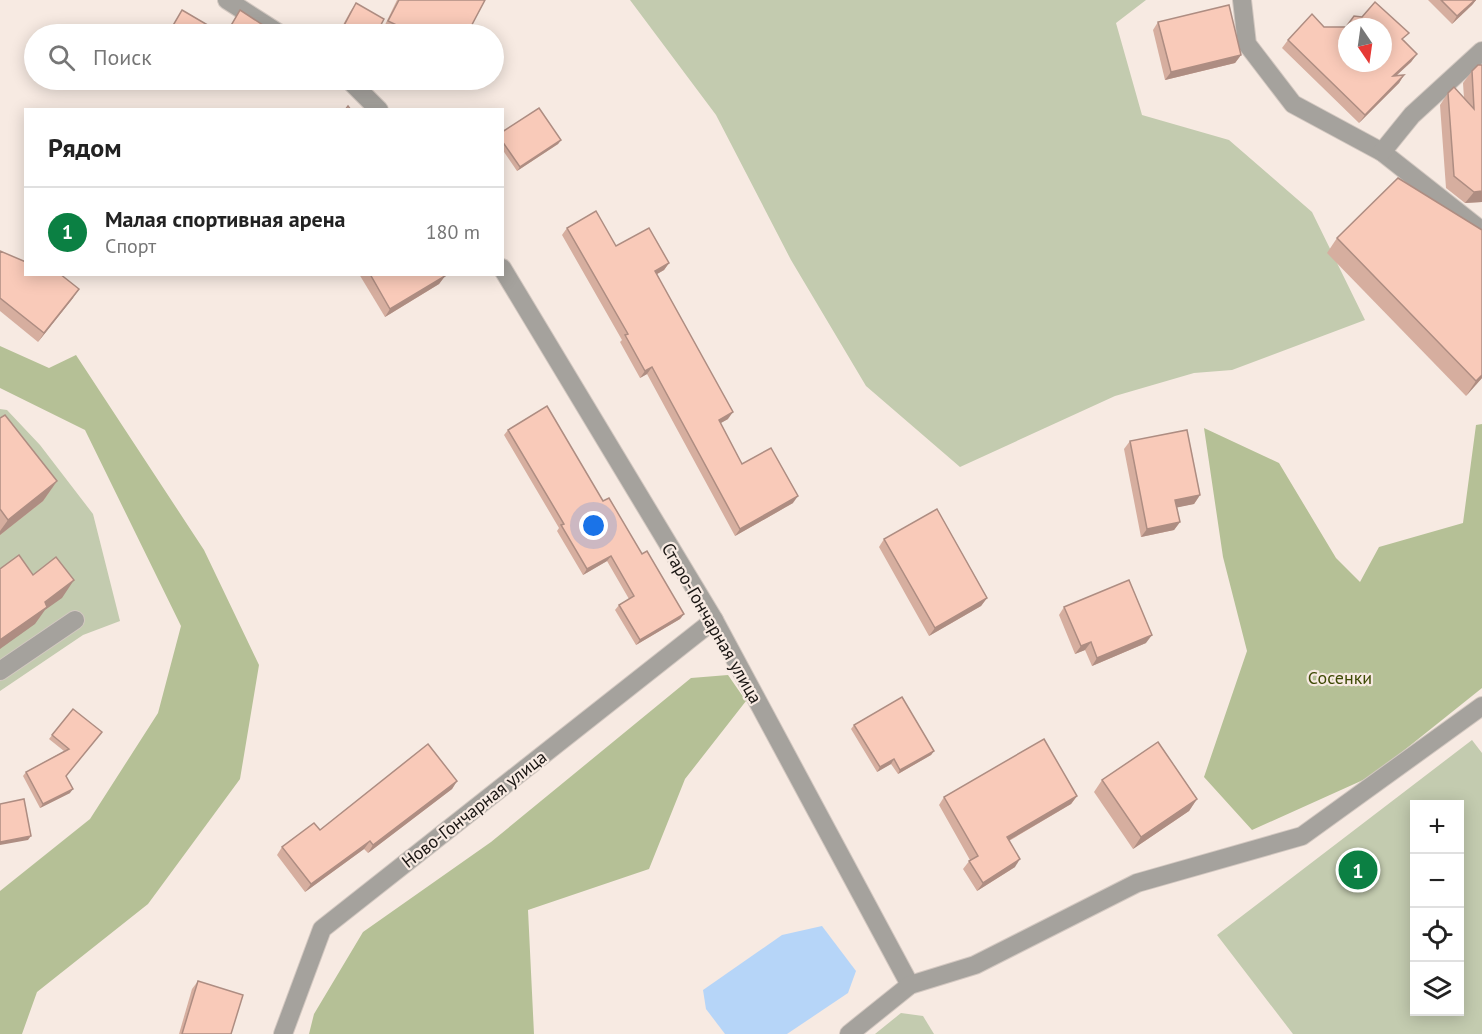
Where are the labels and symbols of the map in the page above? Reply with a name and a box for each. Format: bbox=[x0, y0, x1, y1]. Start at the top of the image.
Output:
north arrow bbox=[1338, 18, 1392, 72]
your location bbox=[579, 511, 608, 540]
street label: Старо-Гончарная улица bbox=[657, 539, 767, 707]
park label: Сосенки bbox=[1308, 666, 1372, 689]
street label: Ново-Гончарная улица bbox=[397, 745, 551, 873]
pin: 1 bbox=[1338, 848, 1378, 892]

